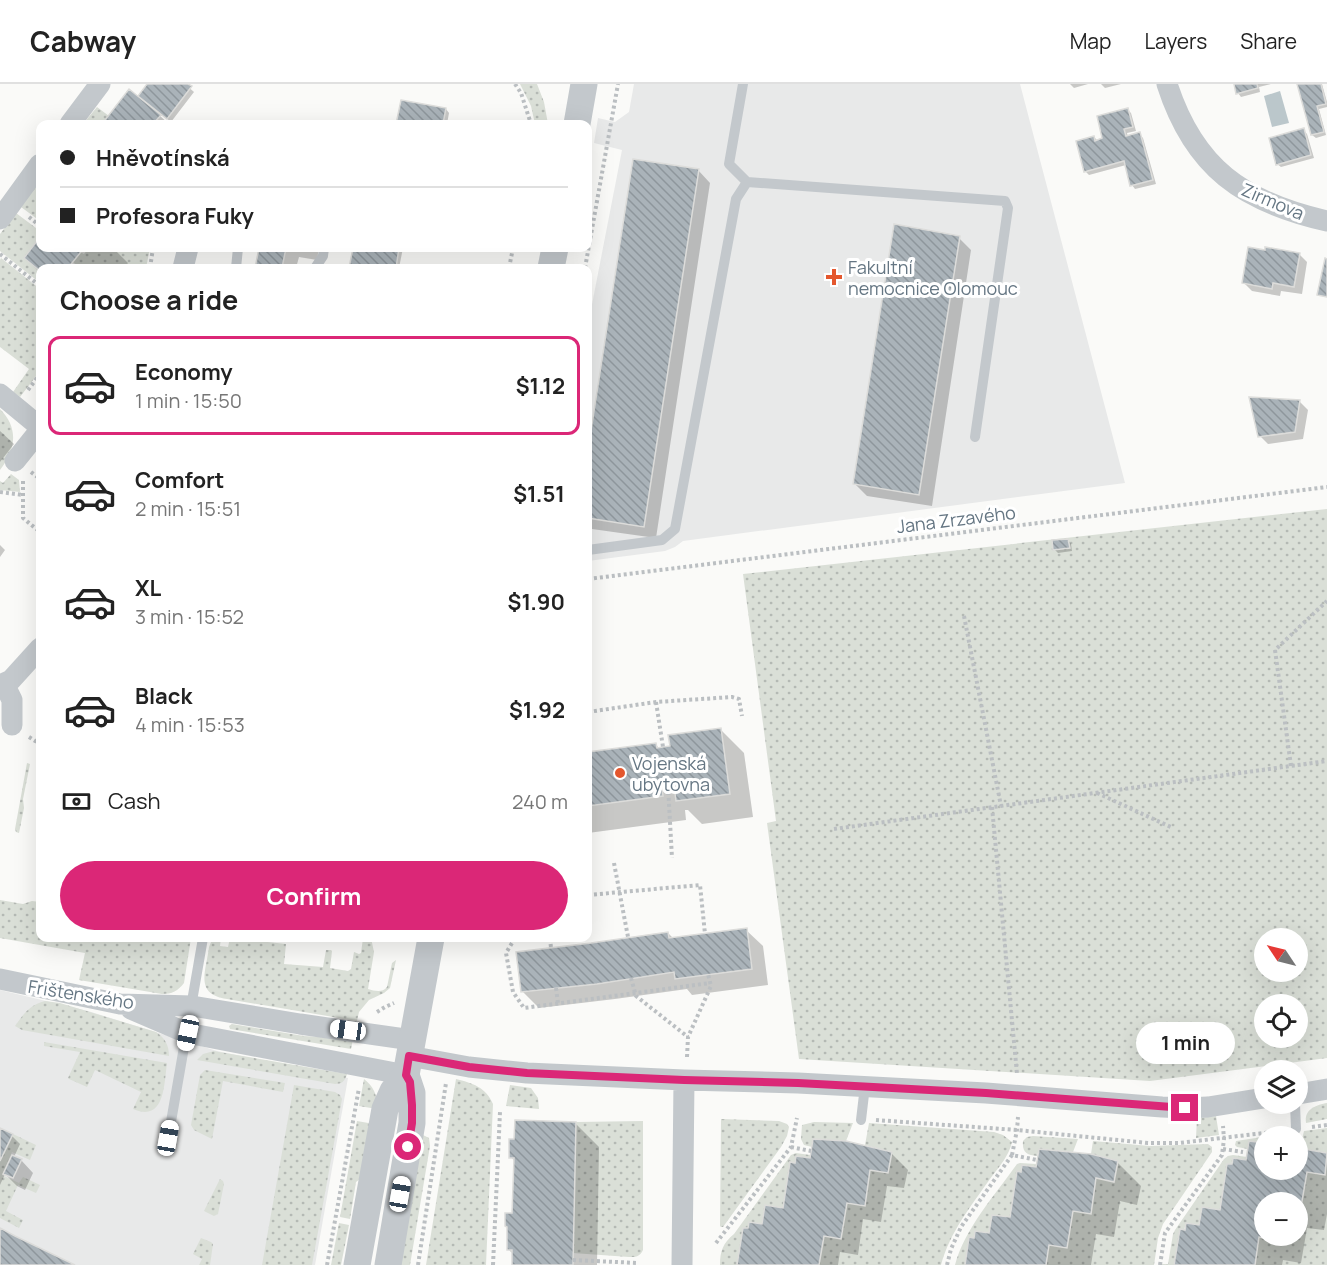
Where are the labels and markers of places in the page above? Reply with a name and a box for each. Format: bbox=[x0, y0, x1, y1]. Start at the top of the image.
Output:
place label: Fakultní nemocnice Olomouc bbox=[848, 255, 1018, 300]
marker: Fakultní nemocnice Olomouc bbox=[825, 268, 843, 286]
place label: Vojenská ubytovna bbox=[632, 751, 710, 796]
marker: Vojenská ubytovna bbox=[613, 766, 627, 780]

